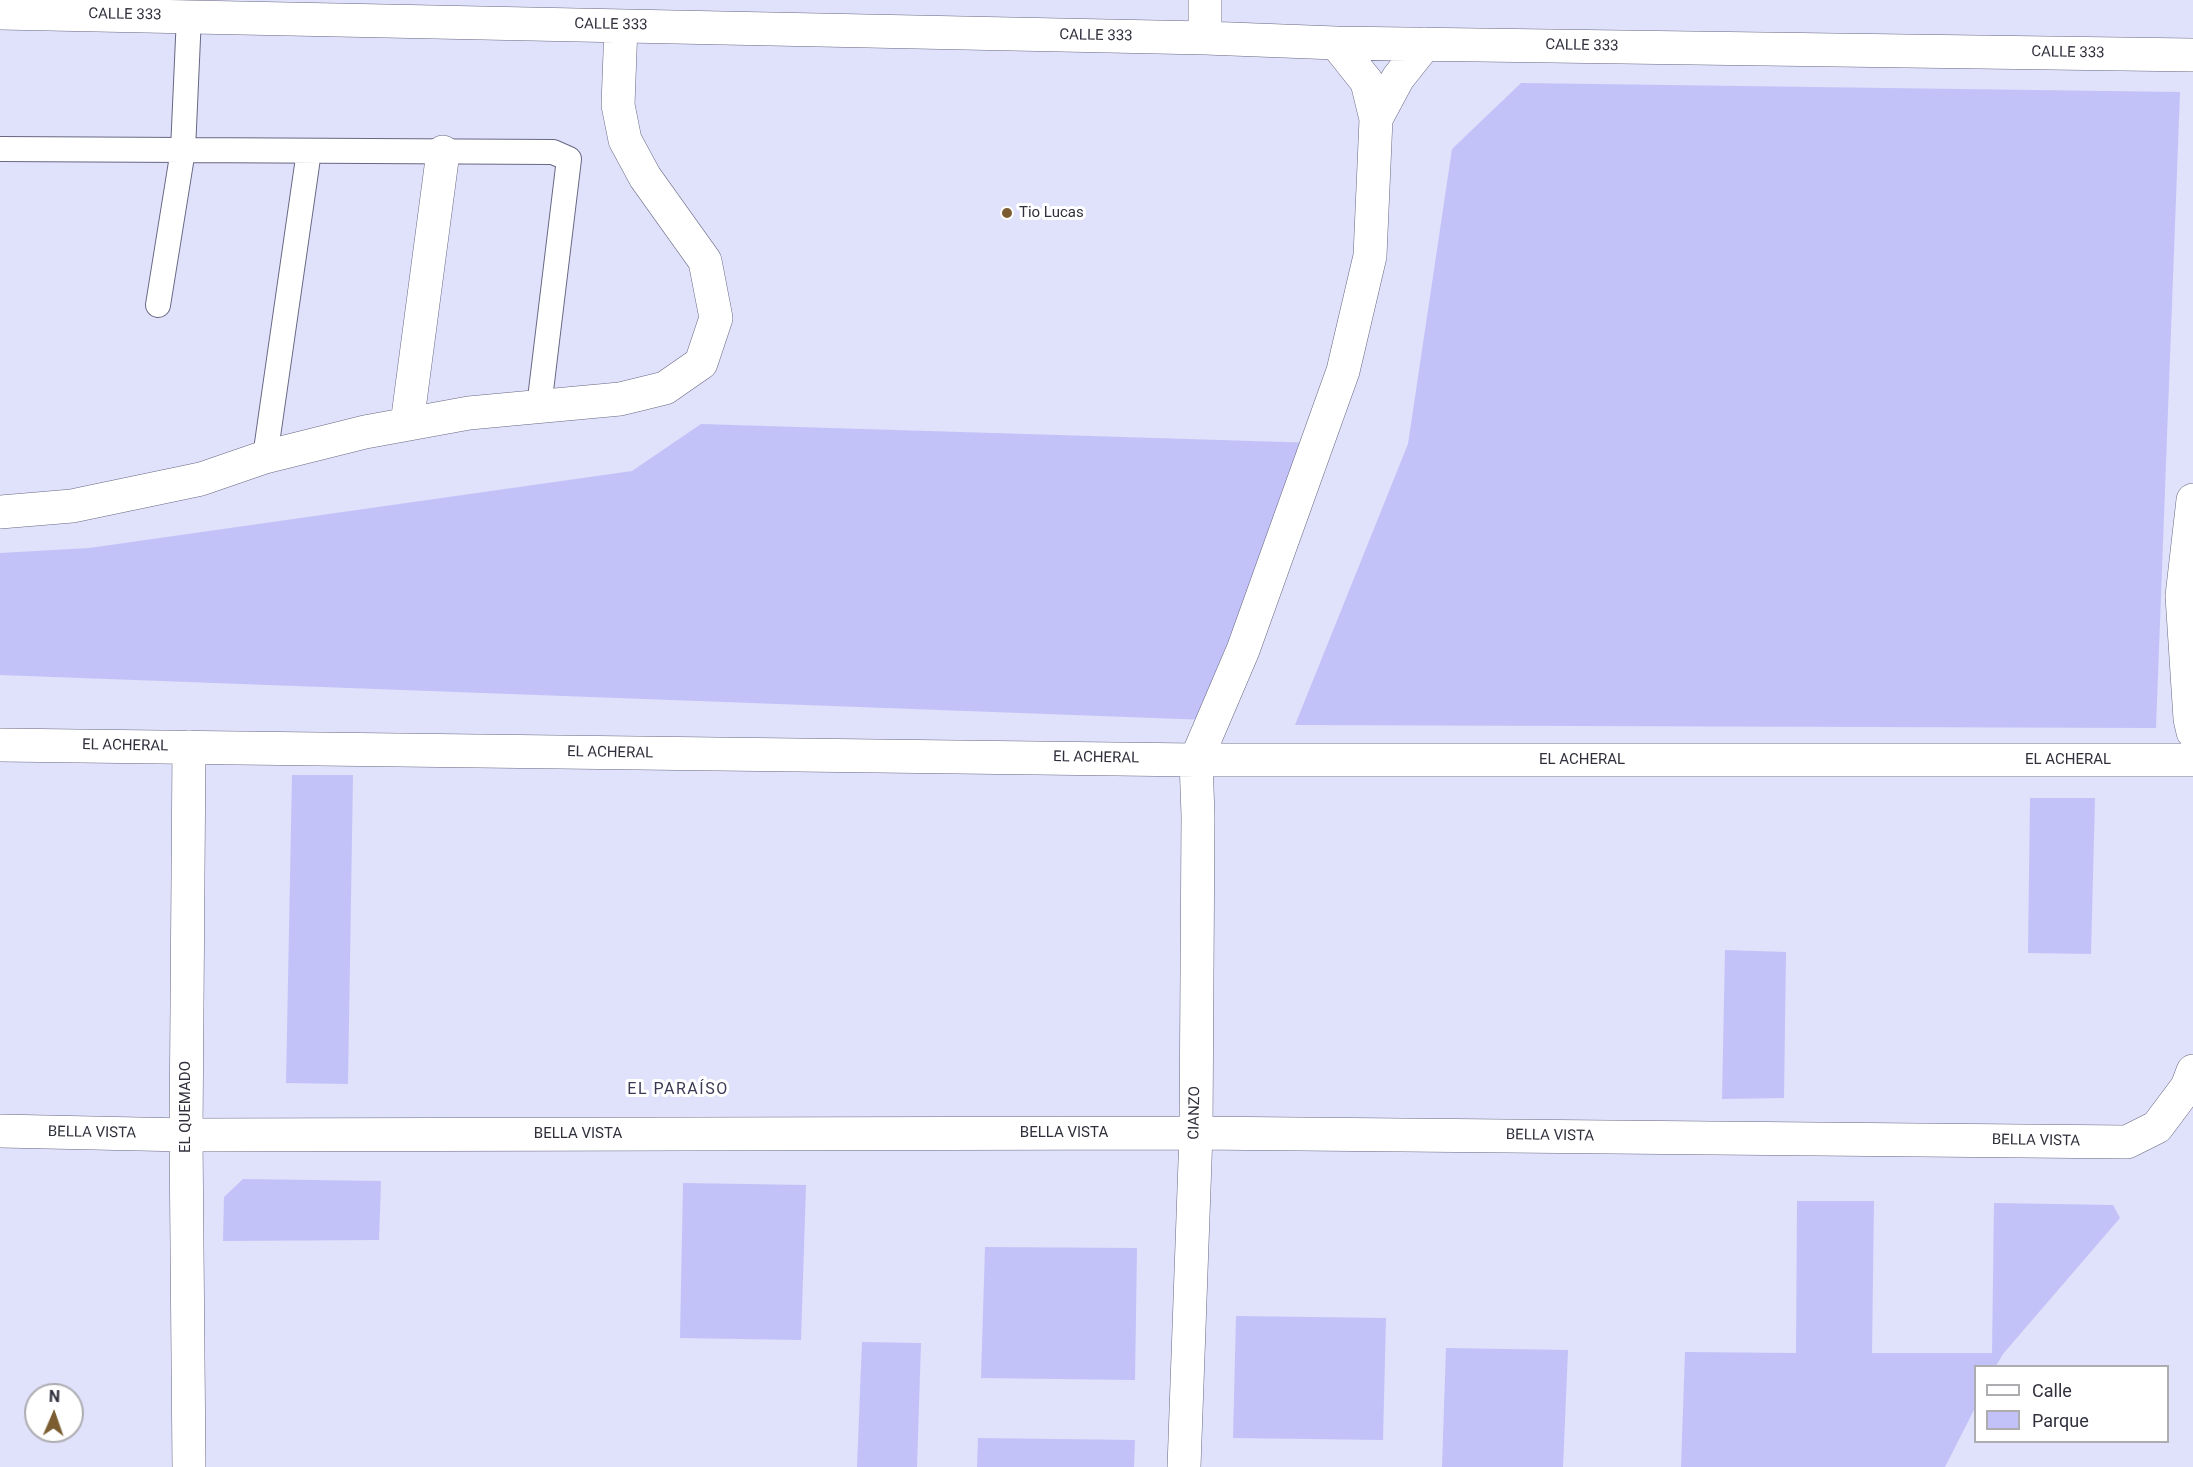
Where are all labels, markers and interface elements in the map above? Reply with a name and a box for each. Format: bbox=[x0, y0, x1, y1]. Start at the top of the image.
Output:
street label: CALLE 333 bbox=[88, 5, 162, 25]
street label: CALLE 333 bbox=[574, 15, 648, 35]
street label: CALLE 333 bbox=[1059, 26, 1133, 46]
street label: CALLE 333 bbox=[1545, 36, 1619, 56]
street label: CALLE 333 bbox=[2031, 43, 2105, 63]
place label: Tio Lucas bbox=[1019, 204, 1084, 222]
marker: Tio Lucas bbox=[1000, 206, 1014, 220]
street label: EL ACHERAL bbox=[82, 736, 168, 756]
street label: EL ACHERAL bbox=[567, 743, 653, 763]
street label: EL ACHERAL bbox=[1053, 748, 1139, 768]
street label: EL ACHERAL bbox=[1539, 751, 1625, 769]
street label: EL ACHERAL bbox=[2025, 751, 2111, 769]
street label: EL QUEMADO bbox=[177, 1061, 195, 1153]
district label: EL PARAÍSO bbox=[627, 1080, 729, 1100]
street label: CIANZO bbox=[1186, 1086, 1204, 1140]
street label: BELLA VISTA bbox=[48, 1123, 136, 1143]
street label: BELLA VISTA bbox=[1020, 1124, 1108, 1142]
street label: BELLA VISTA bbox=[534, 1125, 622, 1143]
street label: BELLA VISTA bbox=[1506, 1126, 1594, 1146]
street label: BELLA VISTA bbox=[1992, 1131, 2080, 1151]
legend bbox=[1974, 1365, 2169, 1443]
text: Calle bbox=[2032, 1380, 2072, 1401]
north arrow bbox=[24, 1383, 84, 1443]
text: N bbox=[49, 1387, 61, 1406]
text: Parque bbox=[2032, 1410, 2089, 1431]

